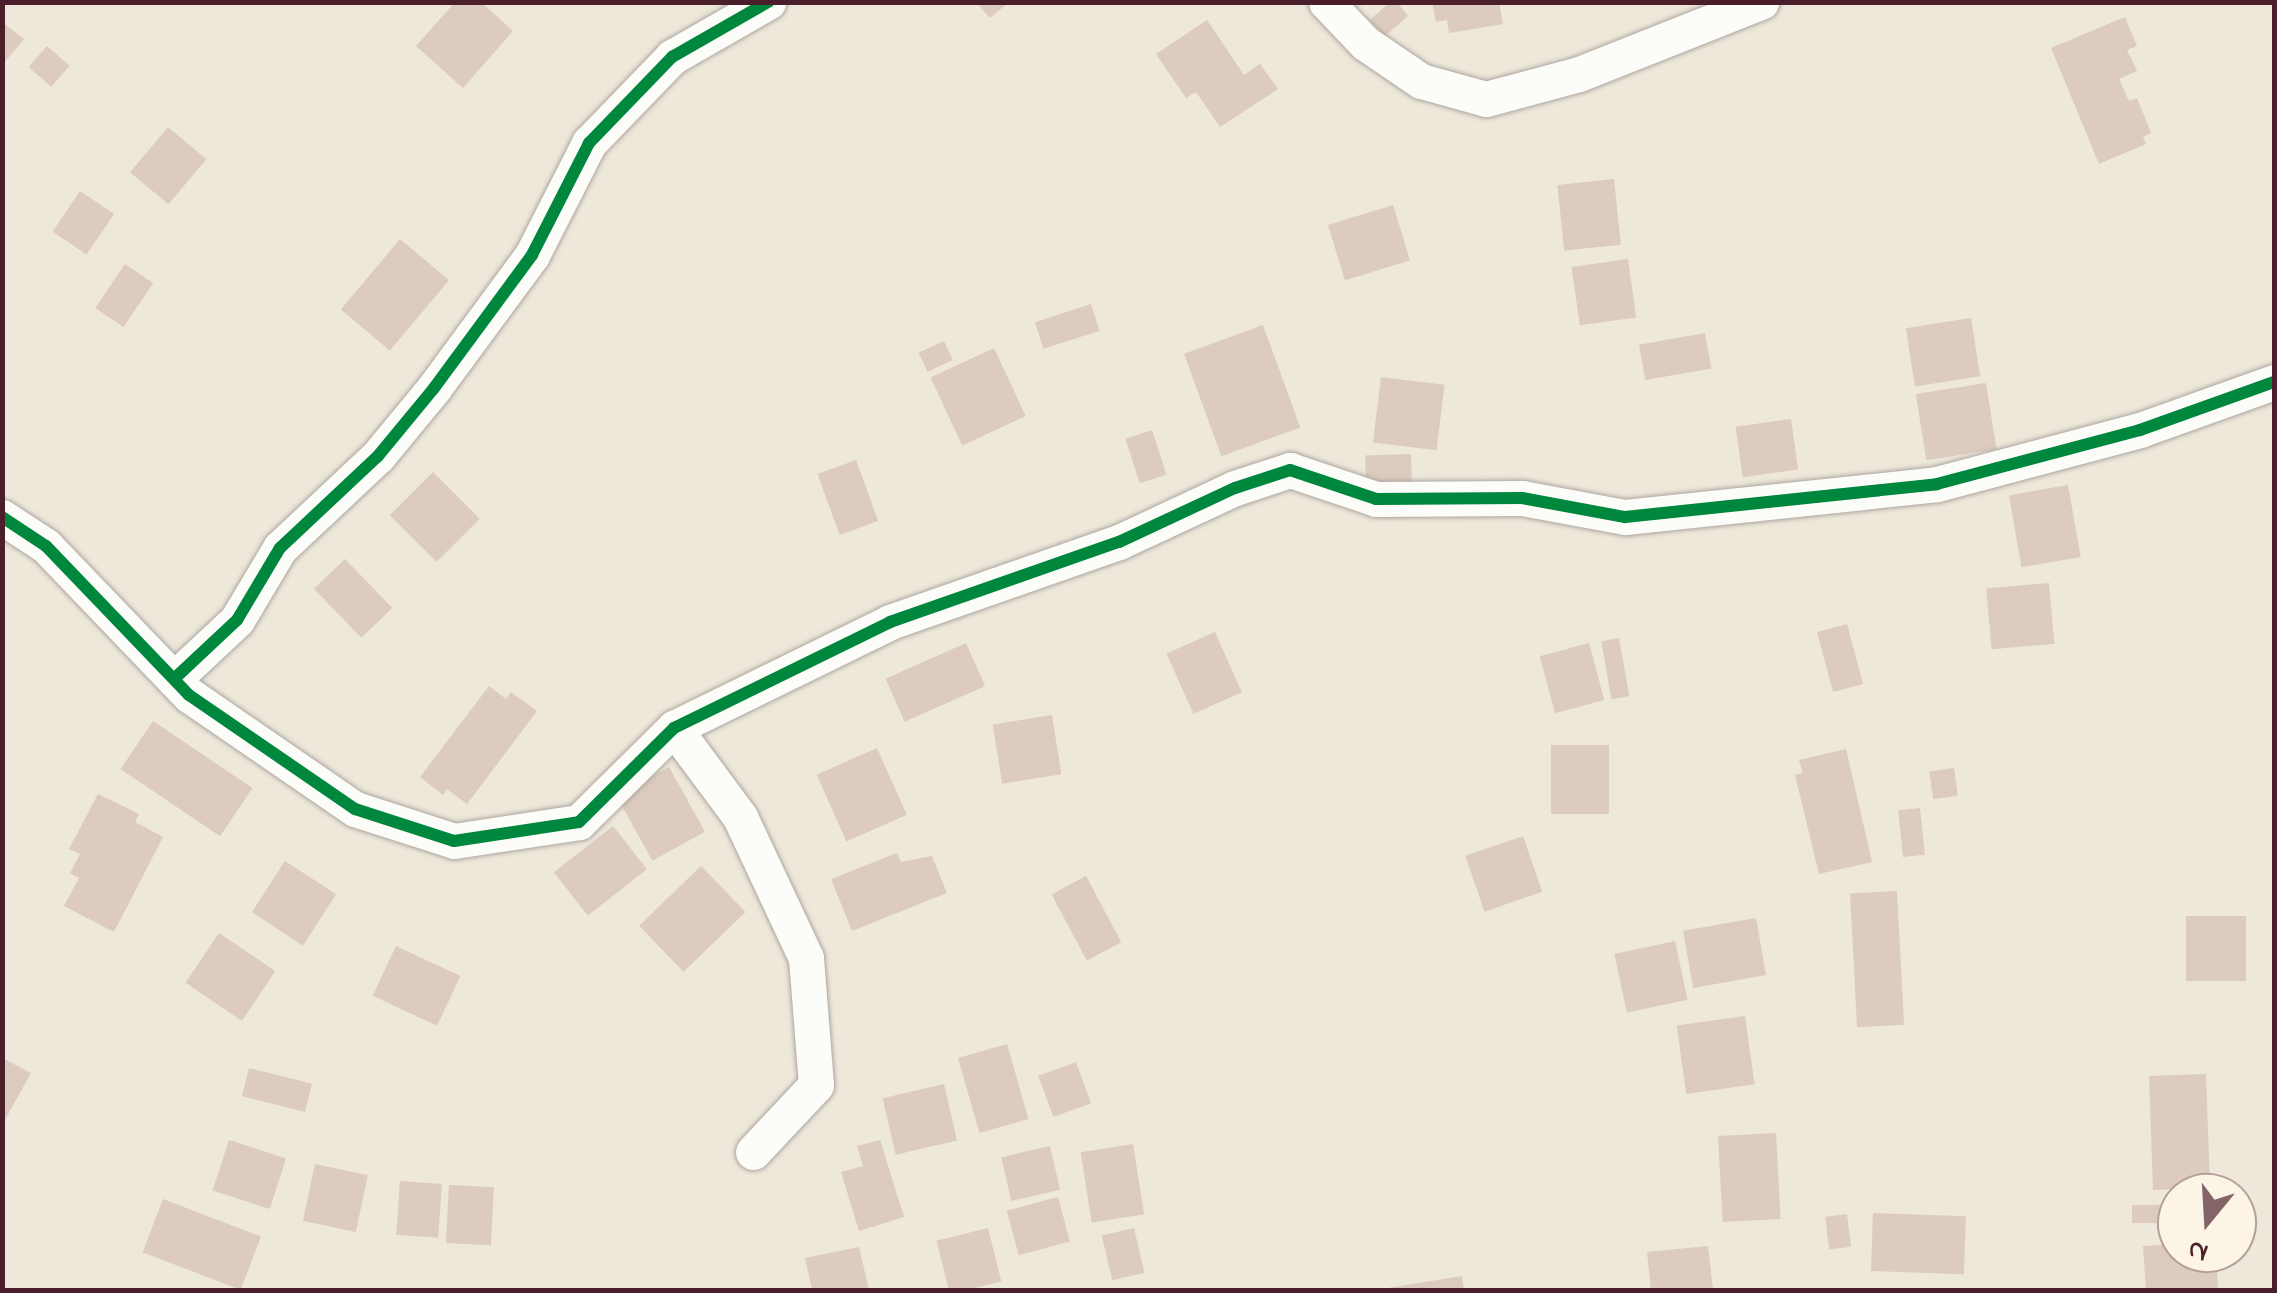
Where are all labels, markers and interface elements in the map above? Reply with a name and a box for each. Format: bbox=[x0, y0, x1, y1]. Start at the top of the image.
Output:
north arrow bbox=[2157, 1173, 2257, 1273]
text: N bbox=[2183, 1228, 2214, 1273]

